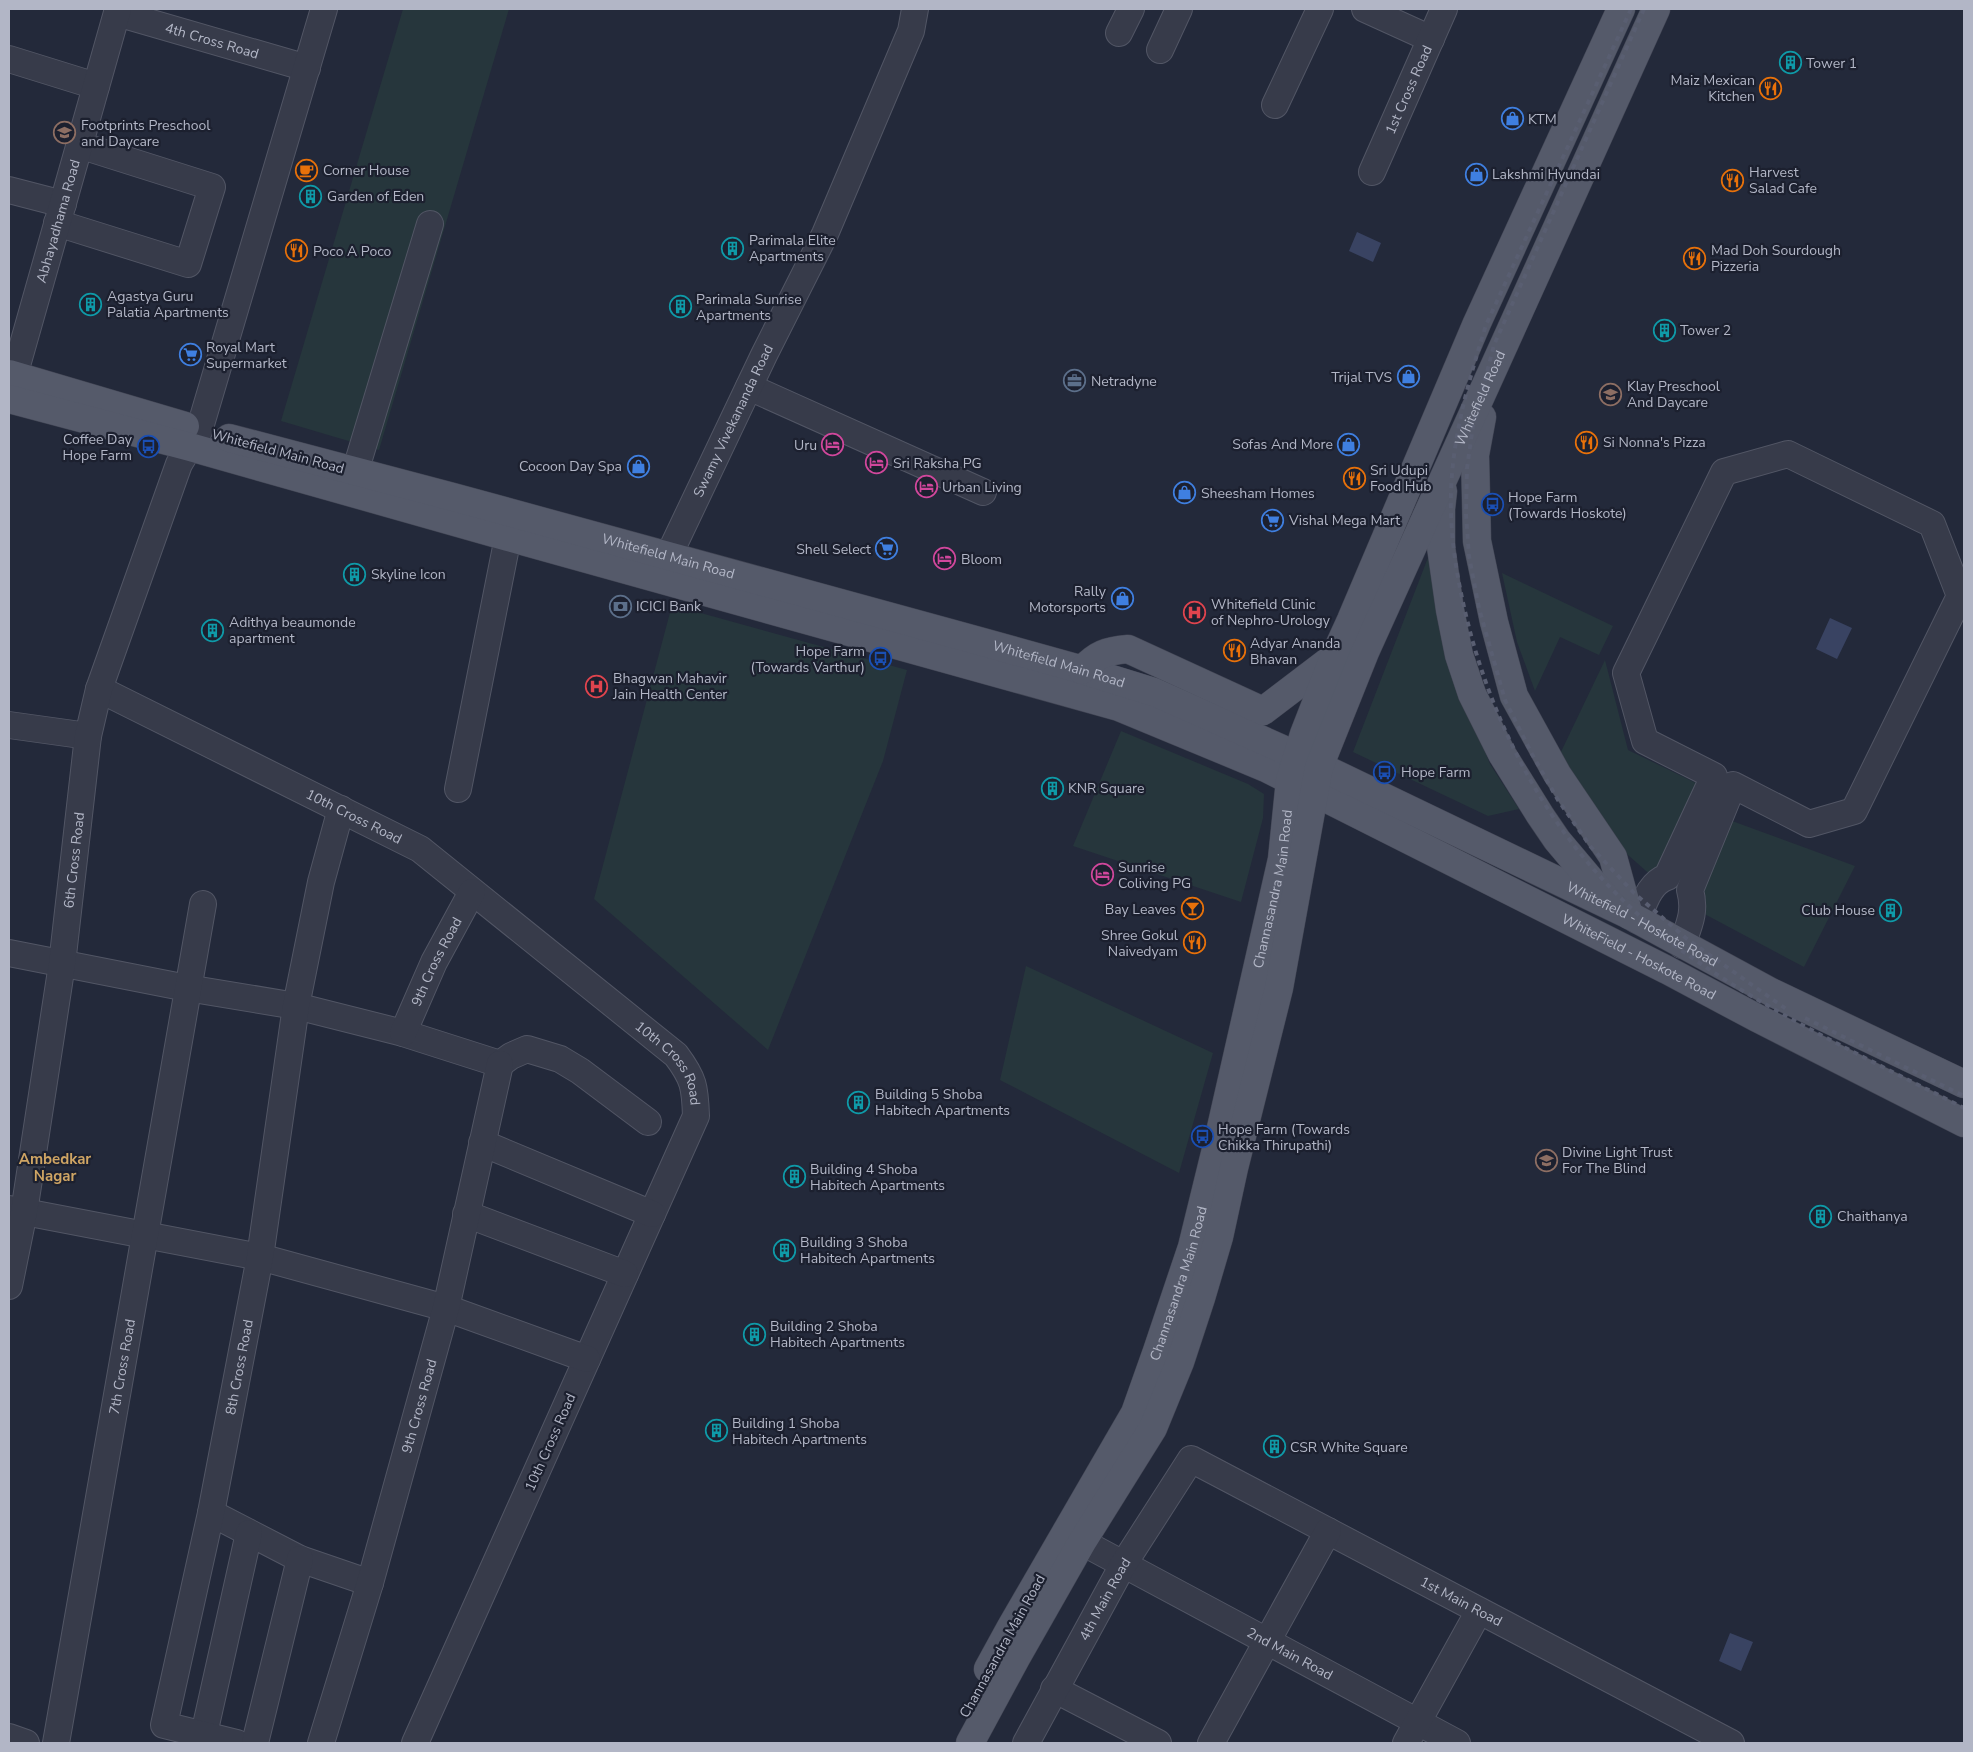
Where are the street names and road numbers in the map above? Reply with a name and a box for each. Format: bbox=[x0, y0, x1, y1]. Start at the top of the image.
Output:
street label: 4th Cross Road bbox=[163, 18, 261, 64]
street label: 1st Cross Road bbox=[1381, 42, 1437, 137]
street label: Abhayadhama Road bbox=[32, 157, 85, 285]
street label: Swamy Vivekananda Road bbox=[689, 341, 778, 500]
street label: Whitefield Road bbox=[1451, 348, 1510, 449]
street label: Whitefield Main Road bbox=[209, 425, 346, 478]
street label: Whitefield Main Road bbox=[600, 529, 737, 584]
street label: Whitefield Main Road bbox=[990, 636, 1127, 692]
street label: 10th Cross Road bbox=[303, 785, 405, 849]
street label: Channasandra Main Road bbox=[1249, 809, 1297, 970]
street label: 6th Cross Road bbox=[59, 811, 89, 909]
street label: Whitefield - Hoskote Road bbox=[1563, 877, 1721, 971]
street label: WhiteField - Hoskote Road bbox=[1558, 910, 1719, 1004]
street label: 9th Cross Road bbox=[407, 914, 467, 1009]
street label: 10th Cross Road bbox=[631, 1017, 705, 1106]
street label: Channasandra Main Road bbox=[1145, 1204, 1212, 1363]
street label: 7th Cross Road bbox=[105, 1318, 140, 1416]
street label: 8th Cross Road bbox=[221, 1318, 258, 1416]
street label: 9th Cross Road bbox=[397, 1357, 441, 1455]
street label: 10th Cross Road bbox=[520, 1390, 580, 1494]
street label: 4th Main Road bbox=[1075, 1554, 1135, 1644]
street label: Channasandra Main Road bbox=[955, 1571, 1050, 1721]
street label: 1st Main Road bbox=[1417, 1572, 1505, 1631]
street label: 2nd Main Road bbox=[1243, 1623, 1336, 1685]

